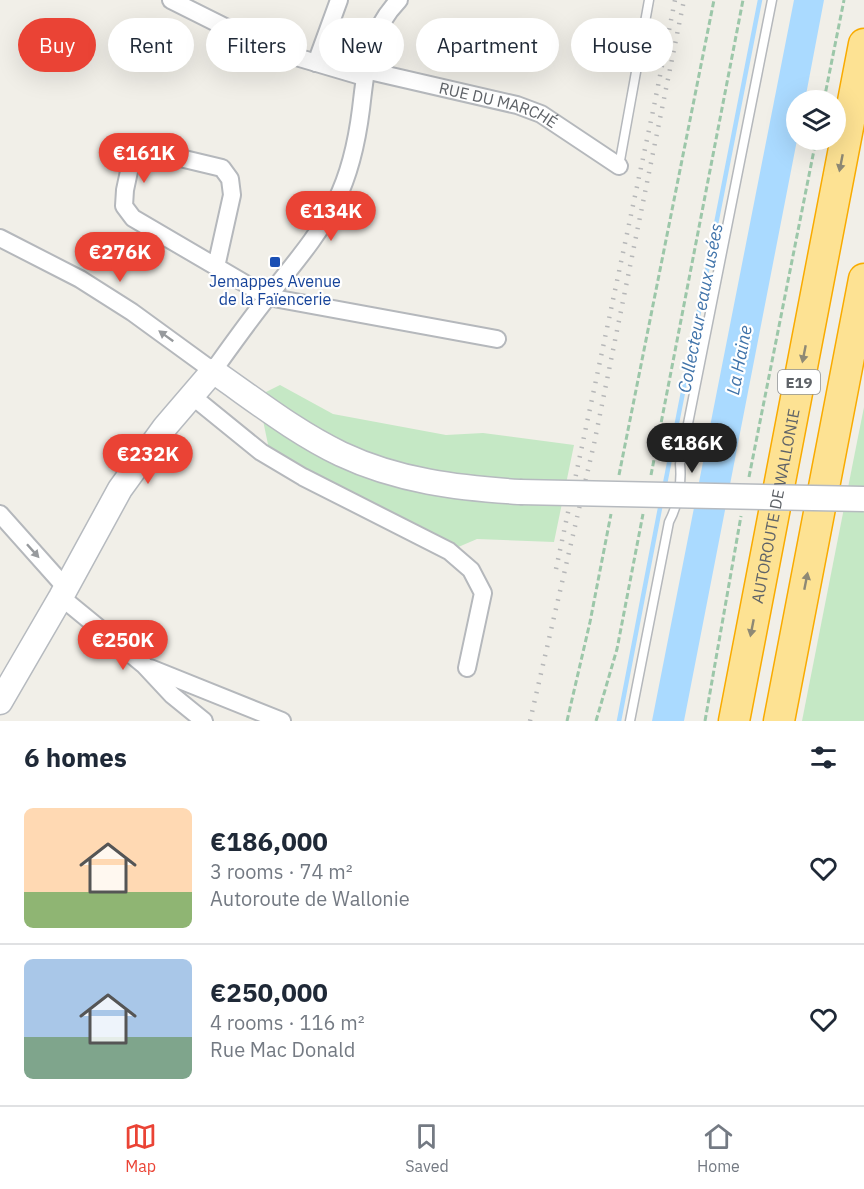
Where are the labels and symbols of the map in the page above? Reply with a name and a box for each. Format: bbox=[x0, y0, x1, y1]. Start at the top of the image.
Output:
street label: RUE DU MARCHÉ bbox=[437, 77, 562, 132]
pin: €161K bbox=[102, 133, 186, 184]
one-way arrow bbox=[836, 154, 845, 173]
pin: €134K bbox=[289, 191, 373, 242]
water label: Collecteur eaux usées bbox=[672, 221, 728, 395]
pin: €276K bbox=[78, 232, 162, 283]
marker: Jemappes Avenue de la Faïencerie bbox=[268, 255, 282, 269]
place label: Jemappes Avenue de la Faïencerie bbox=[209, 271, 341, 309]
water label: La Haine bbox=[721, 323, 757, 397]
one-way arrow bbox=[159, 331, 174, 343]
one-way arrow bbox=[799, 345, 808, 364]
road number: E19 bbox=[778, 370, 820, 394]
street label: AUTOROUTE DE WALLONIE bbox=[747, 407, 804, 605]
pin: €186K bbox=[650, 423, 734, 474]
pin: €232K bbox=[106, 434, 190, 485]
one-way arrow bbox=[26, 543, 39, 558]
one-way arrow bbox=[802, 571, 811, 590]
one-way arrow bbox=[747, 619, 756, 638]
pin: €250K bbox=[81, 620, 165, 671]

